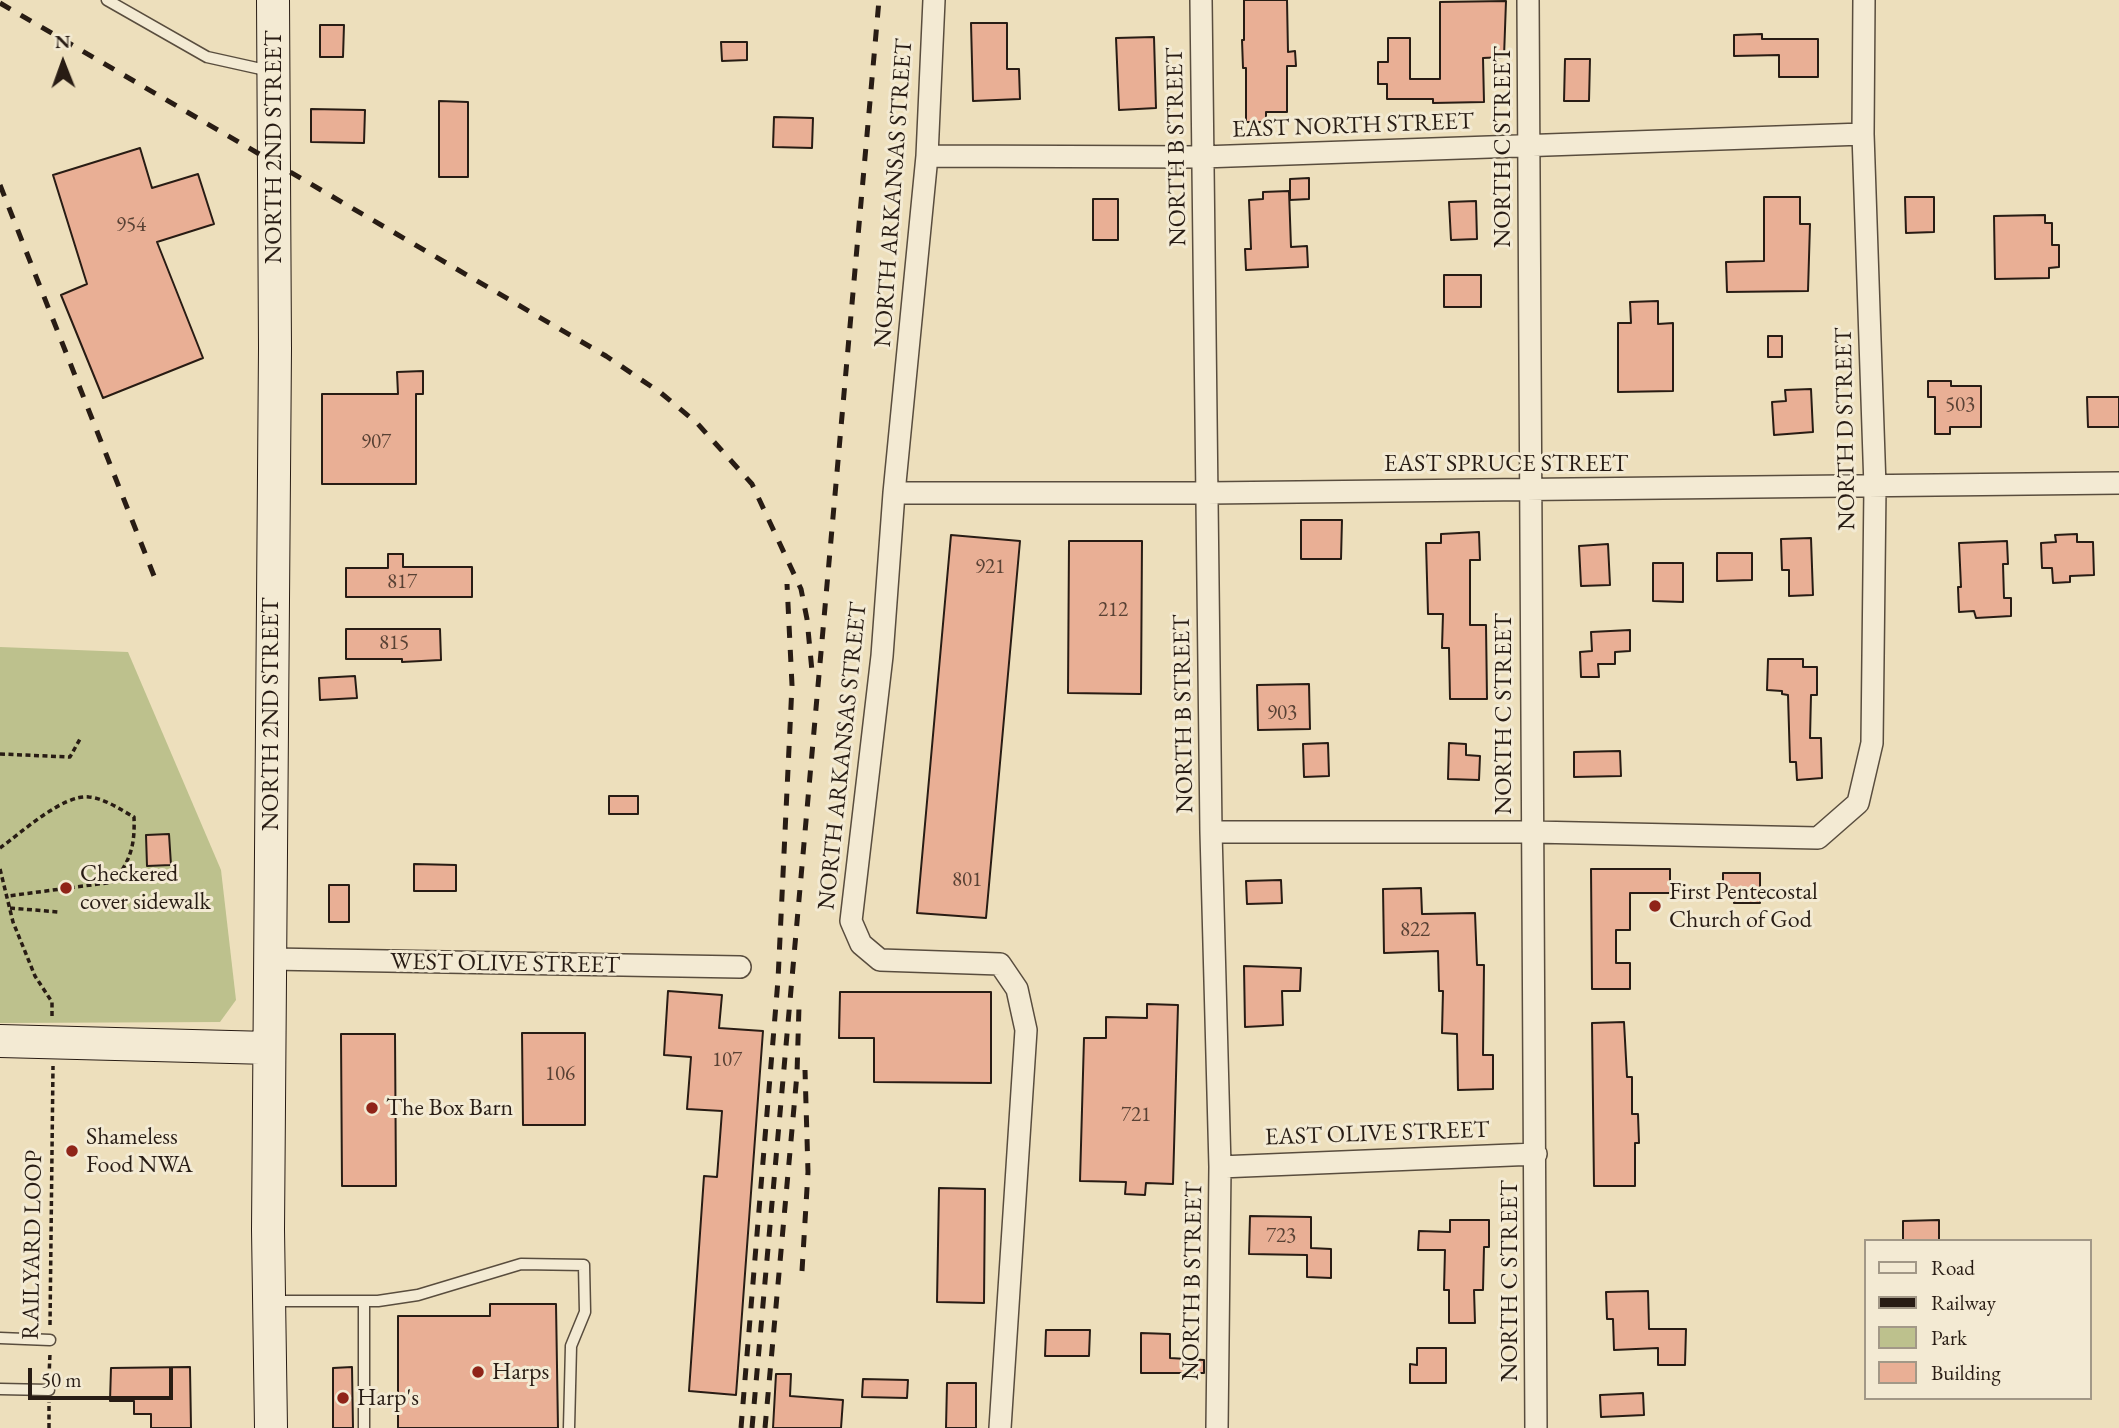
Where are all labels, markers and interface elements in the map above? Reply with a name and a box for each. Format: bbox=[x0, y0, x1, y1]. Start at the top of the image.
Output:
north arrow bbox=[28, 28, 98, 98]
text: N bbox=[55, 29, 71, 54]
street label: NORTH 2ND STREET bbox=[260, 30, 288, 264]
street label: NORTH ARKANSAS STREET bbox=[869, 38, 919, 348]
street label: NORTH C STREET bbox=[1489, 46, 1517, 248]
street label: NORTH B STREET bbox=[1161, 47, 1193, 247]
street label: EAST NORTH STREET bbox=[1232, 107, 1474, 145]
house number: 954 bbox=[116, 212, 146, 238]
street label: NORTH D STREET bbox=[1830, 327, 1862, 531]
house number: 503 bbox=[1945, 392, 1975, 418]
house number: 907 bbox=[361, 429, 391, 455]
street label: EAST SPRUCE STREET bbox=[1384, 450, 1628, 478]
house number: 921 bbox=[975, 554, 1005, 580]
house number: 817 bbox=[387, 569, 417, 595]
street label: NORTH 2ND STREET bbox=[257, 597, 285, 831]
house number: 212 bbox=[1098, 597, 1128, 623]
street label: NORTH ARKANSAS STREET bbox=[813, 601, 873, 911]
street label: NORTH C STREET bbox=[1490, 613, 1518, 815]
street label: NORTH B STREET bbox=[1168, 614, 1200, 814]
house number: 815 bbox=[379, 630, 409, 656]
house number: 903 bbox=[1267, 700, 1297, 726]
place label: Checkered cover sidewalk bbox=[80, 860, 211, 916]
house number: 801 bbox=[952, 867, 982, 893]
place label: First Pentecostal Church of God bbox=[1669, 878, 1818, 934]
marker: Checkered cover sidewalk bbox=[58, 880, 74, 896]
marker: First Pentecostal Church of God bbox=[1647, 898, 1663, 914]
house number: 822 bbox=[1400, 917, 1430, 943]
street label: WEST OLIVE STREET bbox=[390, 948, 620, 980]
house number: 107 bbox=[712, 1047, 742, 1073]
house number: 106 bbox=[545, 1061, 575, 1087]
place label: The Box Barn bbox=[386, 1094, 513, 1122]
marker: The Box Barn bbox=[364, 1100, 380, 1116]
house number: 721 bbox=[1121, 1102, 1151, 1128]
street label: EAST OLIVE STREET bbox=[1264, 1116, 1490, 1152]
place label: Shameless Food NWA bbox=[86, 1123, 193, 1179]
marker: Shameless Food NWA bbox=[64, 1143, 80, 1159]
street label: RAILYARD LOOP bbox=[17, 1150, 49, 1340]
street label: NORTH C STREET bbox=[1496, 1180, 1524, 1382]
street label: NORTH B STREET bbox=[1177, 1181, 1209, 1381]
house number: 723 bbox=[1266, 1223, 1296, 1249]
legend bbox=[1864, 1239, 2091, 1400]
text: Road bbox=[1931, 1254, 1975, 1281]
text: Railway bbox=[1931, 1289, 1996, 1316]
text: Park bbox=[1931, 1324, 1967, 1351]
scale bar bbox=[32, 1354, 177, 1398]
place label: Harps bbox=[492, 1358, 549, 1386]
text: Building bbox=[1931, 1359, 2001, 1386]
marker: Harps bbox=[470, 1364, 486, 1380]
text: 50 m bbox=[41, 1366, 82, 1393]
place label: Harp's bbox=[357, 1384, 419, 1412]
marker: Harp's bbox=[335, 1390, 351, 1406]

